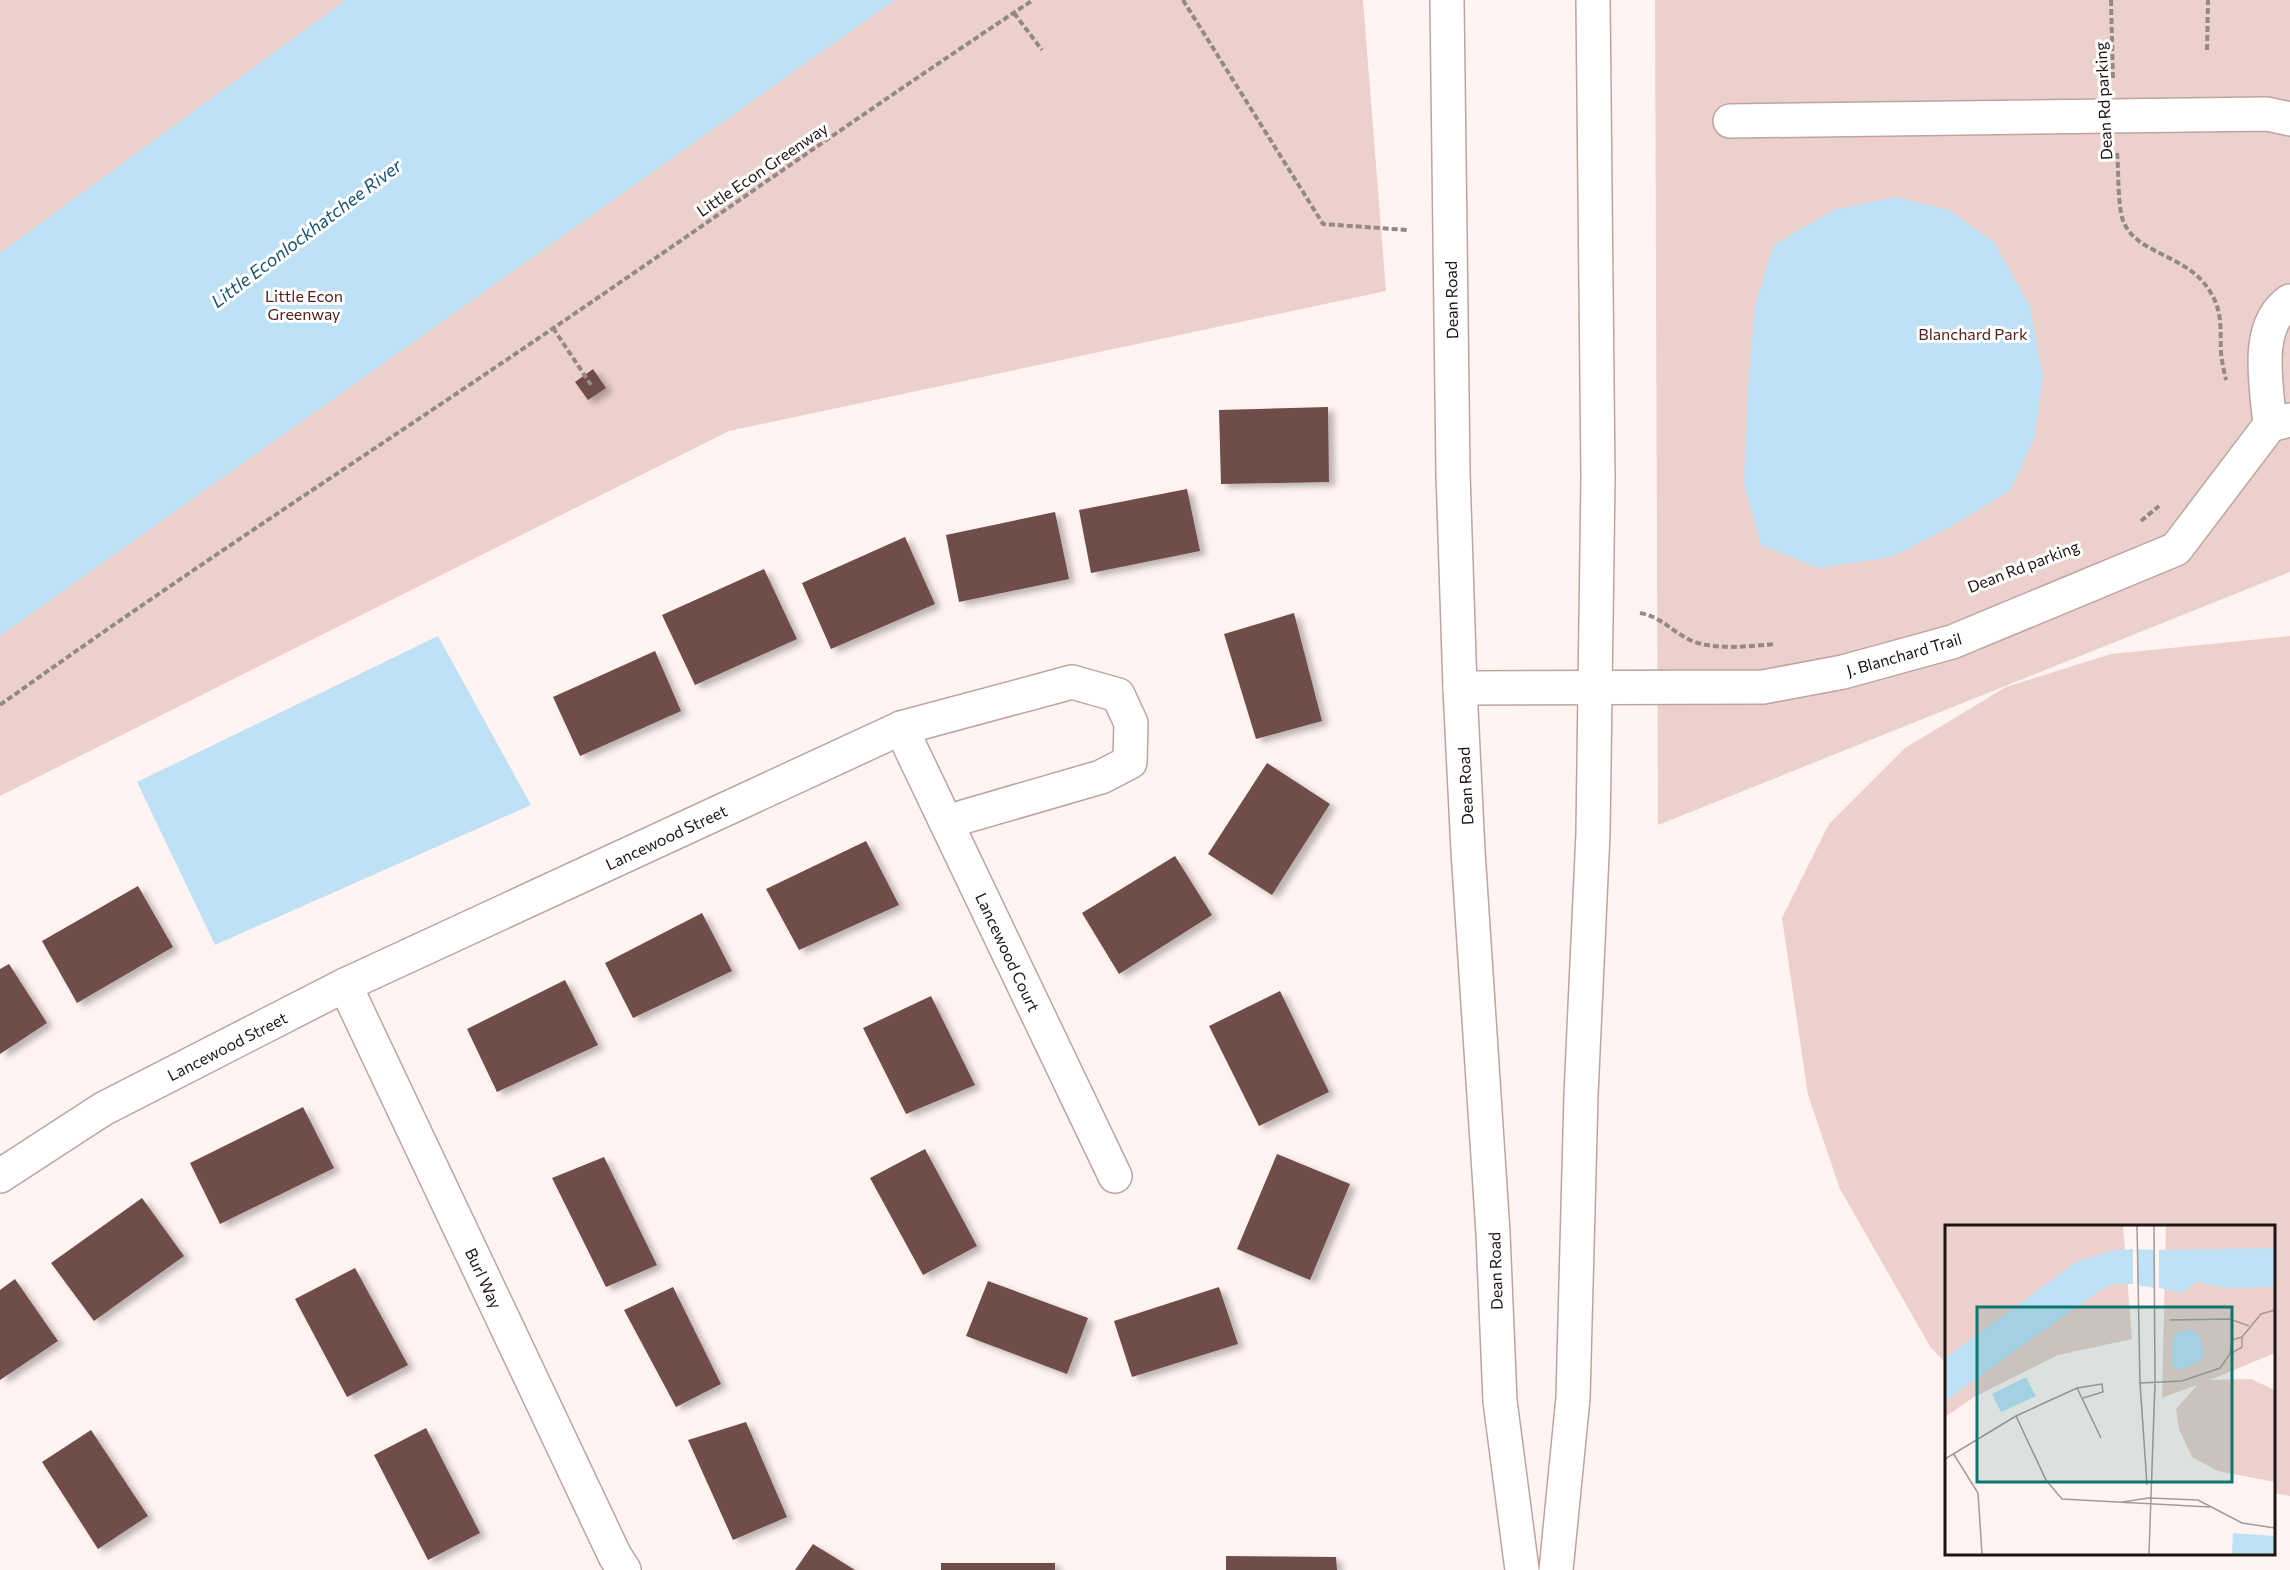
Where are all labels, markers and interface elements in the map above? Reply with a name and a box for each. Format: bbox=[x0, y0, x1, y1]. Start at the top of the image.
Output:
street label: Dean Rd parking bbox=[2090, 41, 2116, 161]
street label: Little Econ Greenway bbox=[693, 118, 831, 220]
water label: Little Econlockhatchee River bbox=[206, 154, 406, 312]
street label: Dean Road bbox=[1441, 261, 1461, 339]
park label: Little Econ Greenway bbox=[265, 286, 343, 323]
park label: Blanchard Park bbox=[1918, 324, 2028, 343]
street label: Dean Rd parking bbox=[1964, 536, 2082, 596]
street label: J. Blanchard Trail bbox=[1844, 628, 1964, 680]
street label: Dean Road bbox=[1453, 746, 1477, 826]
street label: Lancewood Street bbox=[602, 800, 730, 874]
street label: Lancewood Court bbox=[972, 889, 1044, 1015]
street label: Lancewood Street bbox=[164, 1007, 291, 1084]
inset map bbox=[1945, 1225, 2275, 1555]
street label: Dean Road bbox=[1484, 1232, 1506, 1310]
street label: Burl Way bbox=[462, 1245, 506, 1311]

